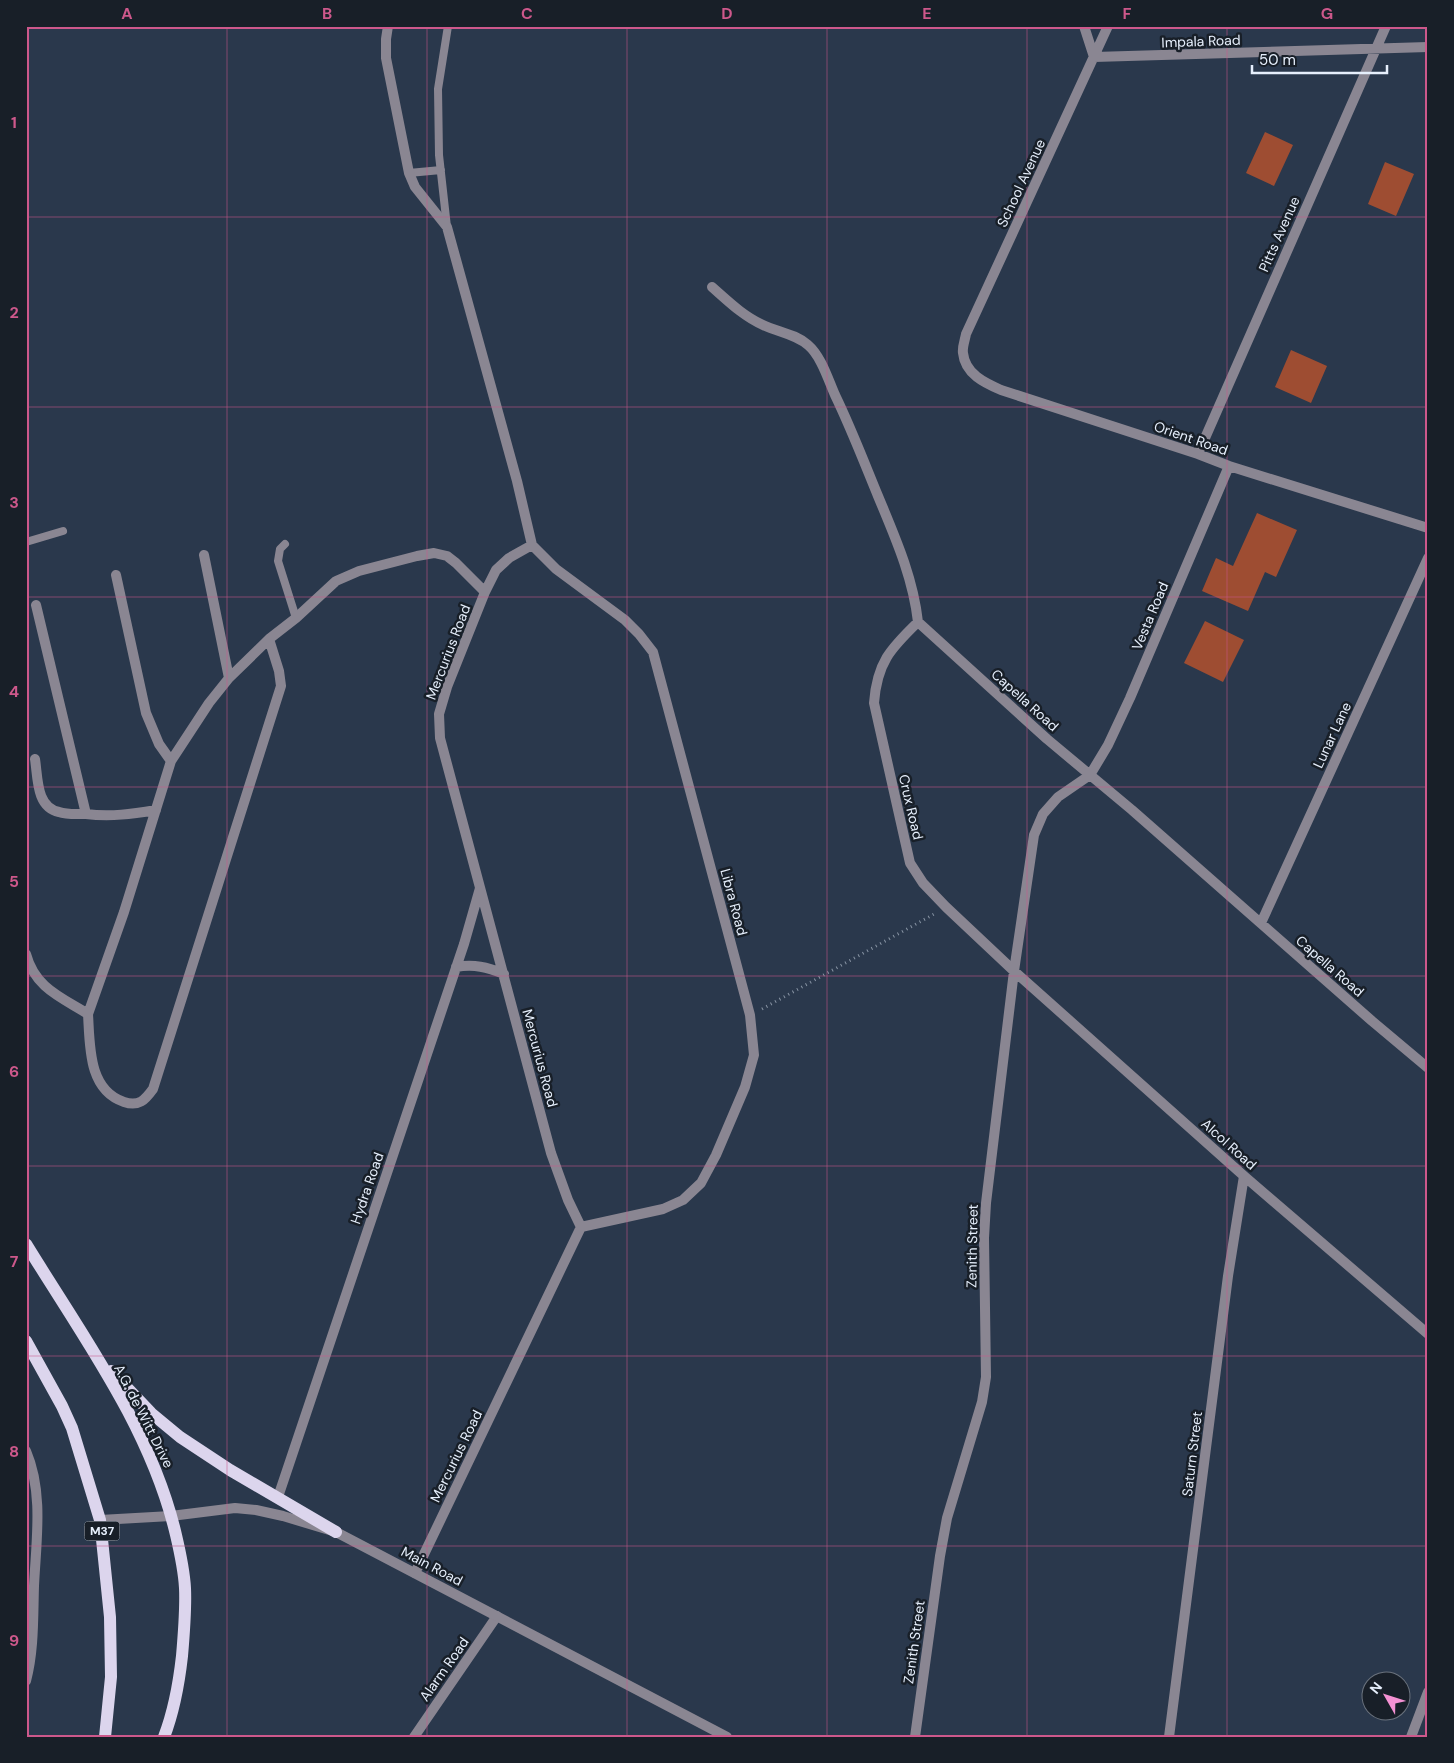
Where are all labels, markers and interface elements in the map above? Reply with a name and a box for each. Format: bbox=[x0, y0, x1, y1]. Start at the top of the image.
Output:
text: A bbox=[121, 3, 133, 24]
text: B bbox=[322, 3, 332, 24]
text: C bbox=[521, 3, 533, 24]
text: D bbox=[721, 3, 733, 24]
text: E bbox=[922, 3, 932, 24]
text: F bbox=[1123, 3, 1132, 24]
text: G bbox=[1321, 3, 1333, 24]
street label: Impala Road bbox=[1161, 31, 1241, 51]
scale bar bbox=[1252, 42, 1386, 74]
text: 50 m bbox=[1259, 50, 1296, 70]
text: 1 bbox=[11, 112, 17, 133]
street label: School Avenue bbox=[993, 136, 1049, 230]
street label: Pitts Avenue bbox=[1254, 193, 1304, 275]
text: 2 bbox=[9, 302, 19, 323]
street label: Orient Road bbox=[1152, 417, 1230, 459]
text: 3 bbox=[9, 492, 19, 513]
street label: Vesta Road bbox=[1128, 579, 1172, 653]
street label: Mercurius Road bbox=[422, 602, 474, 702]
street label: Capella Road bbox=[988, 665, 1062, 735]
text: 4 bbox=[9, 681, 19, 702]
street label: Lunar Lane bbox=[1309, 699, 1355, 771]
street label: Crux Road bbox=[895, 773, 927, 841]
street label: Libra Road bbox=[716, 867, 752, 937]
text: 5 bbox=[9, 871, 19, 892]
street label: Capella Road bbox=[1292, 931, 1368, 1001]
street label: Mercurius Road bbox=[518, 1007, 562, 1109]
text: 6 bbox=[9, 1061, 19, 1082]
street label: Alcol Road bbox=[1198, 1115, 1260, 1173]
street label: Hydra Road bbox=[346, 1150, 388, 1226]
street label: Zenith Street bbox=[962, 1204, 982, 1288]
text: 7 bbox=[10, 1251, 19, 1272]
street label: A.G. de Witt Drive bbox=[110, 1361, 178, 1471]
street label: Mercurius Road bbox=[426, 1407, 486, 1505]
street label: Saturn Street bbox=[1178, 1410, 1206, 1498]
text: 8 bbox=[9, 1441, 19, 1462]
road number: M37 bbox=[84, 1522, 120, 1540]
street label: Main Road bbox=[398, 1542, 466, 1590]
street label: Zenith Street bbox=[899, 1599, 929, 1685]
text: 9 bbox=[9, 1630, 19, 1651]
street label: Alarm Road bbox=[415, 1634, 473, 1704]
north arrow bbox=[1362, 1670, 1412, 1720]
text: N bbox=[1366, 1678, 1386, 1697]

